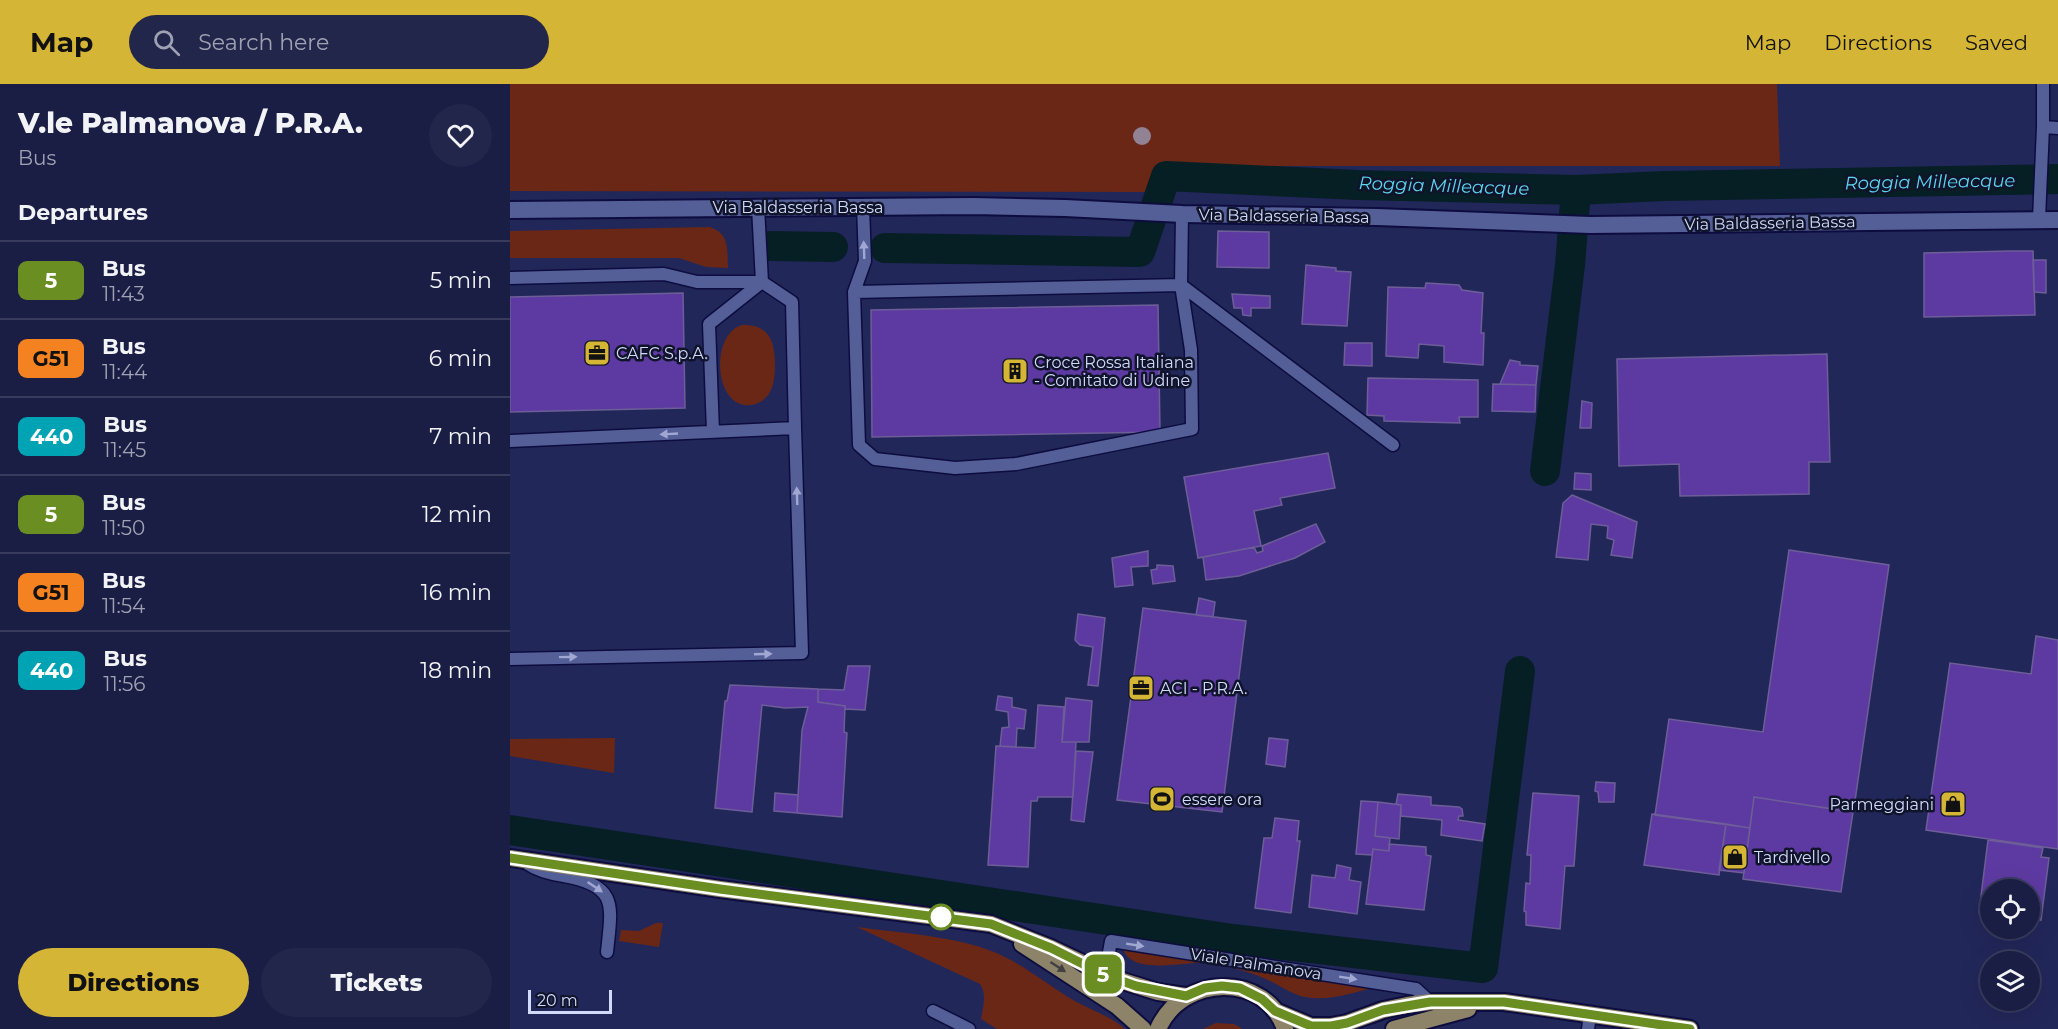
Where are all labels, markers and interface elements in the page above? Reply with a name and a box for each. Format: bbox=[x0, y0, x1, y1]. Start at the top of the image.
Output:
search box bbox=[129, 15, 549, 69]
text: Map bbox=[30, 25, 93, 59]
icon: search bbox=[150, 26, 183, 59]
text: Search here bbox=[198, 29, 329, 56]
text: Map bbox=[1745, 30, 1791, 55]
text: Directions bbox=[1824, 30, 1932, 55]
text: Saved bbox=[1965, 30, 2028, 55]
button: heart bbox=[429, 104, 492, 167]
text: V.le Palmanova / P.R.A. bbox=[18, 106, 363, 140]
text: Bus bbox=[18, 146, 56, 170]
water label: Roggia Milleacque bbox=[1844, 170, 2016, 194]
water label: Roggia Milleacque bbox=[1358, 172, 1530, 200]
street label: Via Baldasseria Bassa bbox=[713, 198, 884, 217]
text: Departures bbox=[18, 199, 148, 226]
street label: Via Baldasseria Bassa bbox=[1198, 205, 1370, 227]
street label: Via Baldasseria Bassa bbox=[1684, 212, 1856, 234]
one-way arrow bbox=[860, 241, 869, 260]
text: Bus bbox=[102, 255, 146, 282]
text: 5 min bbox=[430, 267, 492, 294]
text: 5 bbox=[45, 268, 57, 293]
text: 11:43 bbox=[102, 282, 145, 306]
text: Bus bbox=[102, 333, 146, 360]
office icon: CAFC S.p.A. bbox=[582, 338, 612, 368]
place label: CAFC S.p.A. bbox=[616, 344, 708, 363]
text: 6 min bbox=[429, 345, 492, 372]
text: G51 bbox=[33, 346, 69, 371]
place label: Croce Rossa Italiana - Comitato di Udine bbox=[1034, 353, 1194, 390]
building icon: Croce Rossa Italiana - Comitato di Udine bbox=[1000, 356, 1030, 386]
text: 11:44 bbox=[102, 360, 147, 384]
text: Bus bbox=[103, 411, 147, 438]
text: 7 min bbox=[429, 423, 492, 450]
text: 440 bbox=[30, 424, 73, 449]
one-way arrow bbox=[659, 429, 678, 438]
text: 11:45 bbox=[103, 438, 146, 462]
one-way arrow bbox=[792, 486, 802, 505]
text: Bus bbox=[102, 489, 146, 516]
text: 12 min bbox=[422, 501, 492, 528]
text: 5 bbox=[45, 502, 57, 527]
text: 11:50 bbox=[102, 516, 145, 540]
text: Bus bbox=[102, 567, 146, 594]
text: 16 min bbox=[421, 579, 492, 606]
text: G51 bbox=[33, 580, 69, 605]
text: 11:54 bbox=[102, 594, 145, 618]
text: Bus bbox=[103, 645, 147, 672]
one-way arrow bbox=[754, 649, 773, 659]
one-way arrow bbox=[559, 653, 578, 662]
text: 18 min bbox=[420, 657, 492, 684]
text: 440 bbox=[30, 658, 73, 683]
text: 11:56 bbox=[103, 672, 145, 696]
office icon: ACI - P.R.A. bbox=[1126, 673, 1156, 703]
place label: ACI - P.R.A. bbox=[1160, 679, 1247, 698]
sports icon: essere ora bbox=[1147, 784, 1177, 814]
shop icon: Parmeggiani bbox=[1938, 789, 1968, 819]
place label: essere ora bbox=[1182, 790, 1262, 809]
place label: Parmeggiani bbox=[1830, 795, 1934, 814]
shop icon: Tardivello bbox=[1720, 842, 1750, 872]
place label: Tardivello bbox=[1754, 848, 1830, 867]
map controls bbox=[1980, 879, 2040, 1011]
button: locate bbox=[1980, 879, 2040, 939]
one-way arrow bbox=[587, 881, 604, 892]
unlabelled marker bbox=[928, 904, 954, 930]
one-way arrow bbox=[1125, 941, 1144, 950]
street label: Viale Palmanova bbox=[1189, 944, 1323, 984]
button: Directions bbox=[18, 948, 249, 1017]
button: Tickets bbox=[261, 948, 492, 1017]
button: layers bbox=[1980, 951, 2040, 1011]
line badge: 5 bbox=[1084, 954, 1122, 994]
one-way arrow bbox=[1050, 961, 1066, 972]
text: 5 bbox=[1097, 962, 1109, 987]
one-way arrow bbox=[1339, 974, 1358, 983]
scale bar bbox=[528, 987, 612, 1014]
text: 20 m bbox=[537, 991, 578, 1010]

